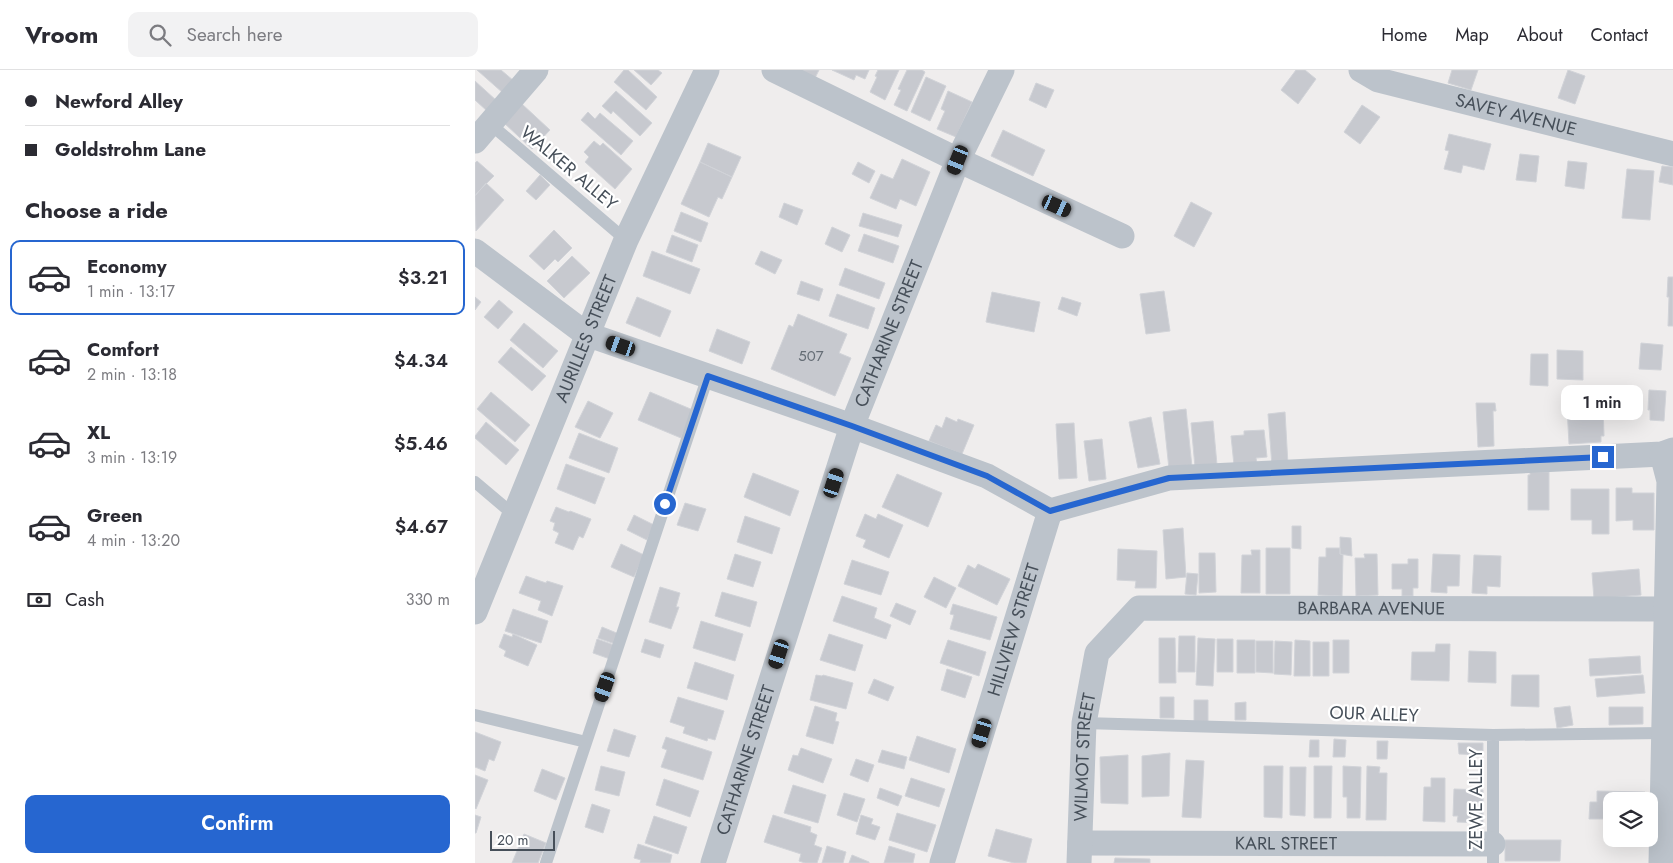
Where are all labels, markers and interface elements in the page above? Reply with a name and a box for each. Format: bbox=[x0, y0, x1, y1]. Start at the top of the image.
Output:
search box bbox=[128, 12, 478, 57]
text: Vroom bbox=[25, 17, 98, 52]
icon: search bbox=[146, 21, 174, 49]
text: Search here bbox=[186, 21, 283, 48]
text: Home bbox=[1381, 22, 1427, 48]
text: Map bbox=[1455, 22, 1489, 48]
text: About bbox=[1517, 22, 1562, 48]
text: Contact bbox=[1590, 22, 1648, 48]
street label: SAVEY AVENUE bbox=[1453, 87, 1579, 142]
text: Newford Alley bbox=[55, 88, 183, 115]
street label: WALKER ALLEY bbox=[515, 120, 624, 217]
text: Goldstrohm Lane bbox=[55, 136, 206, 163]
car bbox=[945, 143, 970, 177]
car bbox=[1040, 193, 1073, 219]
text: Choose a ride bbox=[25, 194, 168, 226]
text: Economy bbox=[87, 253, 167, 280]
icon: car bbox=[27, 255, 72, 300]
street label: CATHARINE STREET bbox=[848, 256, 930, 411]
text: $3.21 bbox=[398, 264, 448, 291]
street label: AURILLES STREET bbox=[548, 270, 624, 406]
text: 1 min · 13:17 bbox=[87, 280, 175, 303]
car bbox=[604, 334, 637, 358]
text: Comfort bbox=[87, 336, 159, 363]
icon: car bbox=[27, 338, 72, 383]
house number: 507 bbox=[798, 345, 824, 367]
text: $4.34 bbox=[394, 347, 448, 374]
text: 2 min · 13:18 bbox=[87, 363, 177, 386]
callout: 1 min bbox=[1562, 384, 1644, 420]
text: 1 min bbox=[1583, 391, 1621, 414]
text: XL bbox=[87, 419, 110, 446]
icon: car bbox=[27, 421, 72, 466]
text: $5.46 bbox=[394, 430, 448, 457]
text: 3 min · 13:19 bbox=[87, 446, 177, 469]
route end bbox=[1592, 446, 1614, 468]
car bbox=[822, 466, 845, 500]
route start bbox=[654, 493, 676, 515]
text: Green bbox=[87, 502, 143, 529]
icon: car bbox=[27, 504, 72, 549]
text: $4.67 bbox=[395, 513, 448, 540]
text: 4 min · 13:20 bbox=[87, 529, 180, 552]
street label: HILLVIEW STREET bbox=[981, 559, 1046, 699]
icon: cash bbox=[25, 586, 53, 614]
text: Cash bbox=[65, 586, 105, 613]
text: 330 m bbox=[406, 588, 450, 611]
street label: BARBARA AVENUE bbox=[1297, 595, 1445, 622]
car bbox=[767, 637, 790, 671]
car bbox=[593, 670, 616, 704]
street label: CATHARINE STREET bbox=[710, 681, 782, 838]
street label: WILMOT STREET bbox=[1067, 690, 1102, 822]
street label: OUR ALLEY bbox=[1329, 699, 1420, 729]
car bbox=[970, 716, 993, 750]
street label: ZEWE ALLEY bbox=[1463, 748, 1489, 849]
map controls bbox=[1603, 792, 1658, 847]
button: layers bbox=[1603, 792, 1658, 847]
button: Confirm bbox=[25, 795, 450, 853]
scale bar bbox=[490, 828, 555, 851]
text: 20 m bbox=[497, 830, 529, 850]
street label: KARL STREET bbox=[1235, 830, 1338, 857]

